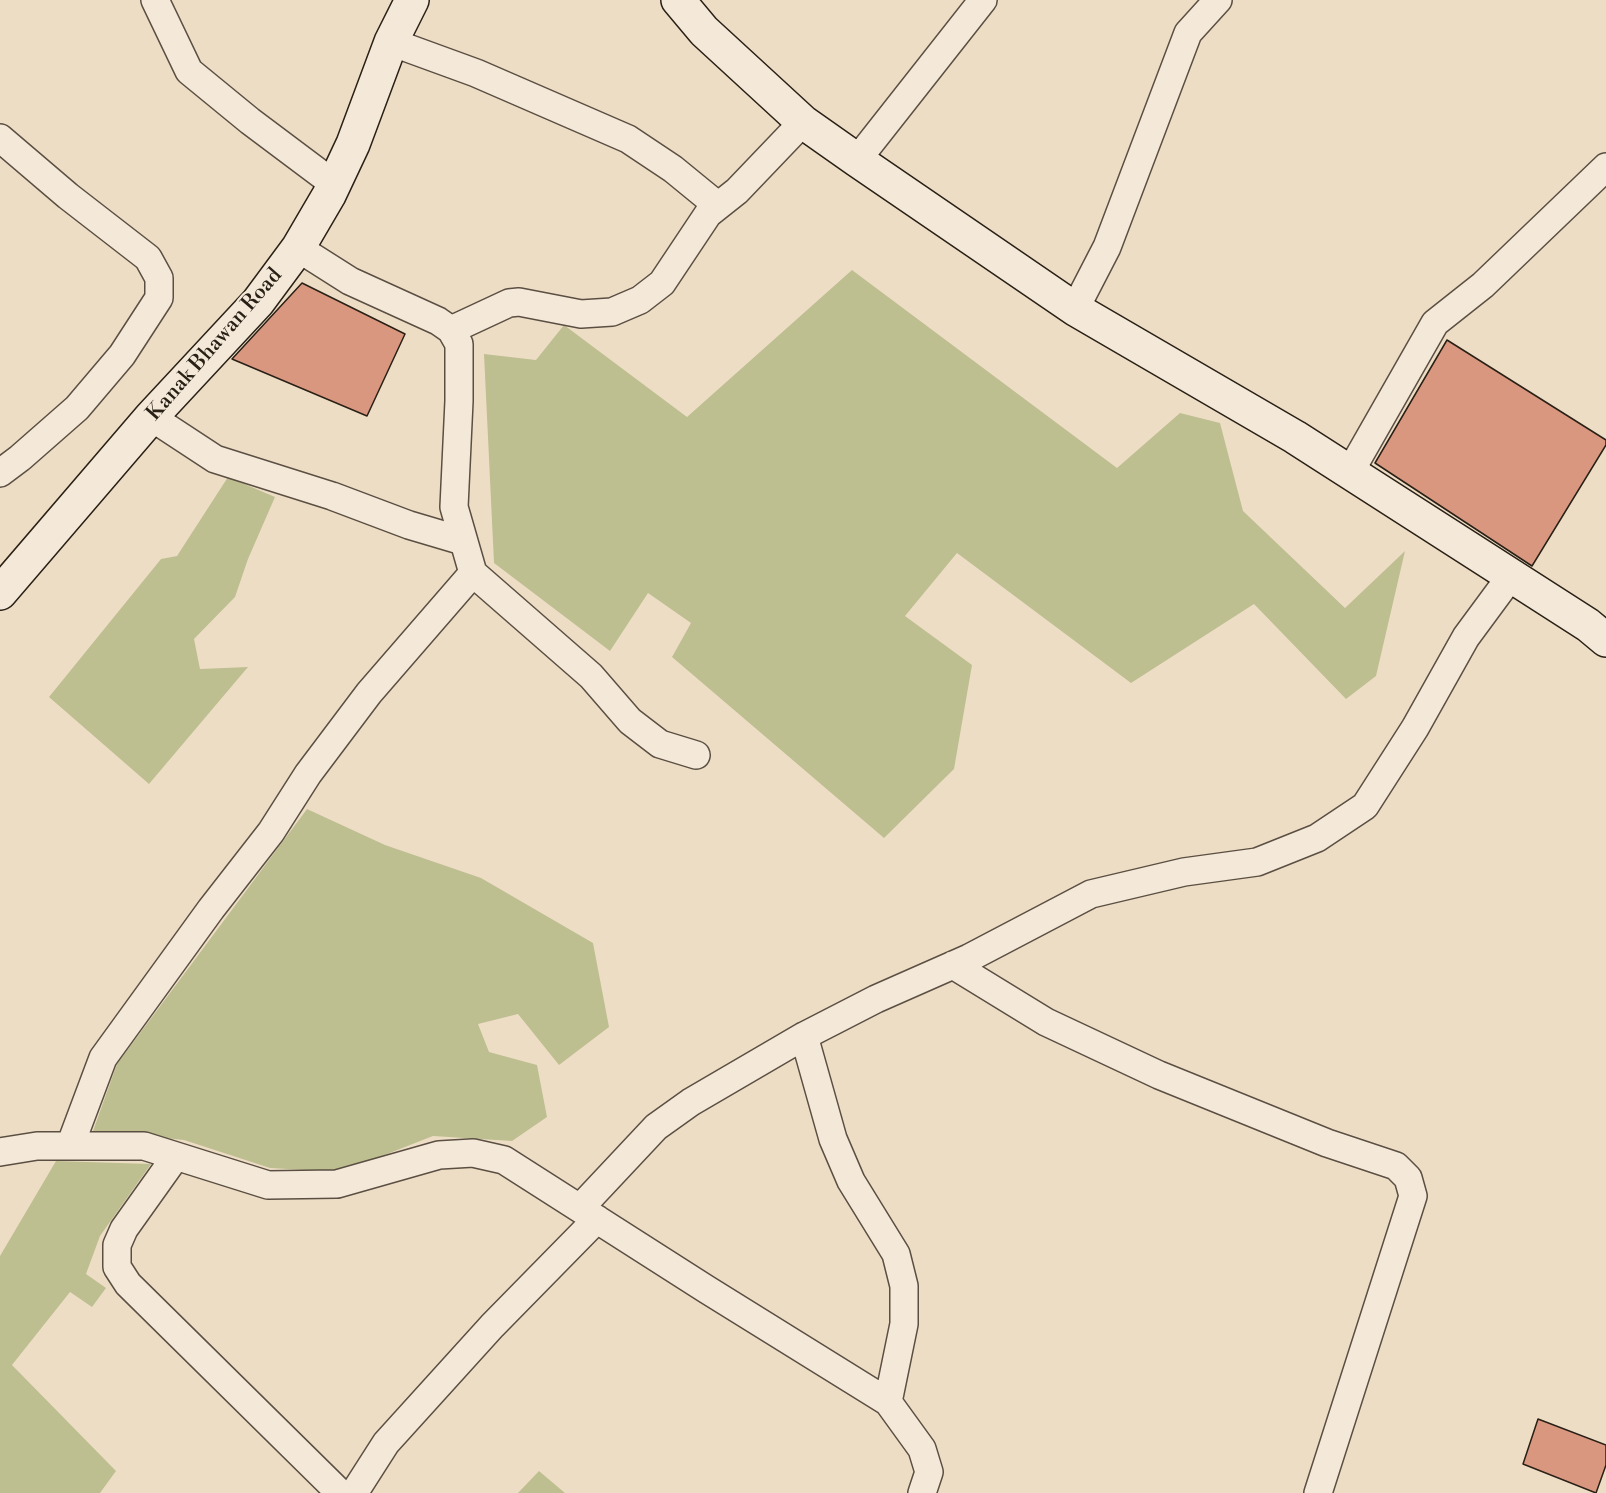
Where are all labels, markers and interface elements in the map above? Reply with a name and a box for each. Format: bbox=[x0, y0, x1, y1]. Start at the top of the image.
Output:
street label: Kanak Bhawan Road bbox=[142, 264, 288, 426]

